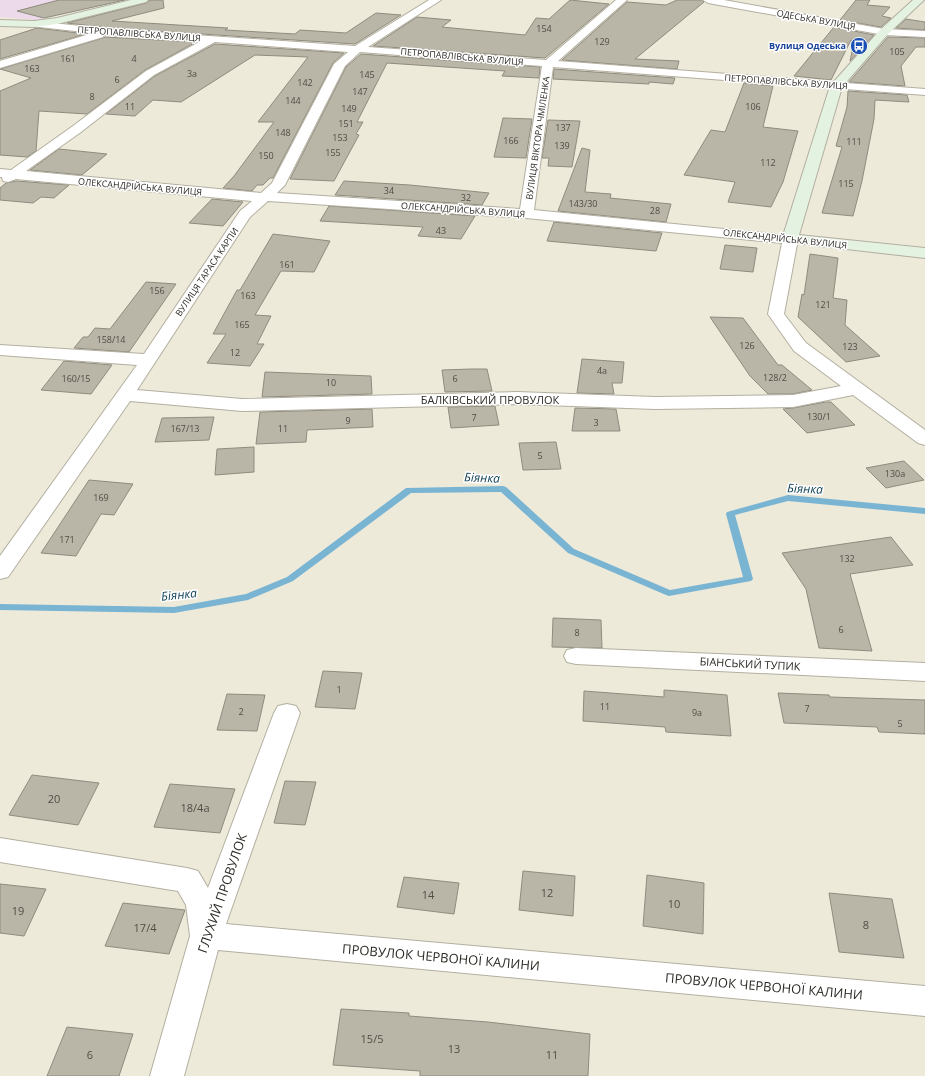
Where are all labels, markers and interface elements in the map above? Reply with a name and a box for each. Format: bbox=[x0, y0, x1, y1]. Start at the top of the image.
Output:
street label: ОДЕСЬКА ВУЛИЦЯ bbox=[776, 6, 857, 33]
house number: 154 bbox=[536, 22, 552, 35]
street label: ПЕТРОПАВЛІВСЬКА ВУЛИЦЯ bbox=[77, 23, 201, 44]
house number: 129 bbox=[594, 35, 610, 48]
bus stop icon: Вулиця Одеська bbox=[849, 36, 869, 56]
place label: Вулиця Одеська bbox=[769, 39, 846, 52]
street label: ПЕТРОПАВЛІВСЬКА ВУЛИЦЯ bbox=[400, 45, 524, 68]
house number: 105 bbox=[889, 45, 905, 58]
house number: 161 bbox=[60, 52, 76, 65]
house number: 4 bbox=[131, 52, 137, 65]
house number: 163 bbox=[24, 62, 40, 75]
house number: 3а bbox=[187, 67, 197, 80]
house number: 145 bbox=[359, 68, 375, 81]
street label: ПЕТРОПАВЛІВСЬКА ВУЛИЦЯ bbox=[724, 71, 848, 92]
house number: 6 bbox=[114, 73, 120, 86]
street label: ВУЛИЦЯ ВІКТОРА ЧМІЛЕНКА bbox=[522, 75, 553, 200]
house number: 142 bbox=[297, 76, 313, 89]
house number: 147 bbox=[352, 85, 368, 98]
house number: 8 bbox=[89, 90, 95, 103]
house number: 144 bbox=[285, 94, 301, 107]
house number: 11 bbox=[125, 100, 135, 113]
house number: 106 bbox=[745, 100, 761, 113]
house number: 149 bbox=[341, 102, 357, 115]
house number: 151 bbox=[338, 117, 354, 130]
house number: 137 bbox=[555, 121, 571, 134]
house number: 148 bbox=[275, 126, 291, 139]
house number: 153 bbox=[332, 131, 348, 144]
house number: 166 bbox=[503, 134, 519, 147]
house number: 111 bbox=[846, 135, 862, 148]
house number: 139 bbox=[554, 139, 570, 152]
house number: 155 bbox=[325, 146, 341, 159]
house number: 150 bbox=[258, 149, 274, 162]
house number: 112 bbox=[760, 156, 776, 169]
street label: ОЛЕКСАНДРІЙСЬКА ВУЛИЦЯ bbox=[77, 175, 203, 198]
house number: 115 bbox=[838, 177, 854, 190]
house number: 34 bbox=[384, 184, 394, 197]
house number: 32 bbox=[461, 191, 471, 204]
house number: 143/30 bbox=[568, 197, 598, 210]
street label: ОЛЕКСАНДРІЙСЬКА ВУЛИЦЯ bbox=[400, 199, 526, 220]
house number: 28 bbox=[650, 204, 660, 217]
house number: 43 bbox=[436, 224, 446, 237]
street label: ВУЛИЦЯ ТАРАСА КАРПИ bbox=[172, 225, 241, 319]
street label: ОЛЕКСАНДРІЙСЬКА ВУЛИЦЯ bbox=[722, 226, 848, 251]
house number: 161 bbox=[279, 258, 295, 271]
house number: 156 bbox=[149, 284, 165, 297]
house number: 163 bbox=[240, 289, 256, 302]
house number: 121 bbox=[815, 298, 831, 311]
house number: 165 bbox=[234, 318, 250, 331]
house number: 158/14 bbox=[96, 333, 126, 346]
house number: 126 bbox=[739, 339, 755, 352]
house number: 123 bbox=[842, 340, 858, 353]
house number: 12 bbox=[230, 346, 240, 359]
house number: 4а bbox=[597, 364, 607, 377]
house number: 128/2 bbox=[763, 371, 787, 384]
house number: 160/15 bbox=[61, 372, 91, 385]
house number: 6 bbox=[452, 372, 458, 385]
house number: 10 bbox=[326, 376, 336, 389]
street label: БАЛКІВСЬКИЙ ПРОВУЛОК bbox=[421, 392, 560, 407]
house number: 130/1 bbox=[807, 410, 831, 423]
house number: 7 bbox=[471, 411, 477, 424]
house number: 9 bbox=[345, 414, 351, 427]
house number: 3 bbox=[593, 416, 599, 429]
house number: 167/13 bbox=[170, 422, 200, 435]
house number: 11 bbox=[278, 422, 288, 435]
house number: 5 bbox=[537, 449, 543, 462]
house number: 130а bbox=[885, 467, 905, 480]
water label: Біянка bbox=[464, 468, 500, 487]
water label: Біянка bbox=[787, 479, 823, 498]
house number: 169 bbox=[93, 491, 109, 504]
house number: 171 bbox=[59, 533, 75, 546]
house number: 132 bbox=[839, 552, 855, 565]
water label: Біянка bbox=[160, 584, 198, 605]
house number: 6 bbox=[838, 623, 844, 636]
house number: 8 bbox=[574, 626, 580, 639]
street label: БІАНСЬКИЙ ТУПИК bbox=[699, 653, 801, 674]
house number: 1 bbox=[336, 683, 342, 696]
house number: 11 bbox=[600, 700, 610, 713]
house number: 7 bbox=[804, 702, 810, 715]
house number: 2 bbox=[238, 705, 244, 718]
house number: 9а bbox=[692, 706, 702, 719]
house number: 5 bbox=[897, 717, 903, 730]
house number: 20 bbox=[48, 791, 60, 806]
house number: 18/4а bbox=[180, 800, 210, 815]
street label: ГЛУХИЙ ПРОВУЛОК bbox=[193, 831, 251, 955]
house number: 12 bbox=[541, 885, 553, 900]
house number: 14 bbox=[422, 887, 435, 902]
house number: 10 bbox=[668, 896, 680, 911]
house number: 19 bbox=[12, 903, 24, 918]
house number: 8 bbox=[863, 917, 869, 932]
house number: 17/4 bbox=[134, 920, 157, 935]
street label: ПРОВУЛОК ЧЕРВОНОЇ КАЛИНИ bbox=[341, 939, 541, 975]
street label: ПРОВУЛОК ЧЕРВОНОЇ КАЛИНИ bbox=[664, 968, 864, 1004]
house number: 15/5 bbox=[361, 1031, 383, 1046]
house number: 13 bbox=[448, 1041, 460, 1056]
house number: 6 bbox=[87, 1047, 93, 1062]
house number: 11 bbox=[546, 1047, 558, 1062]

